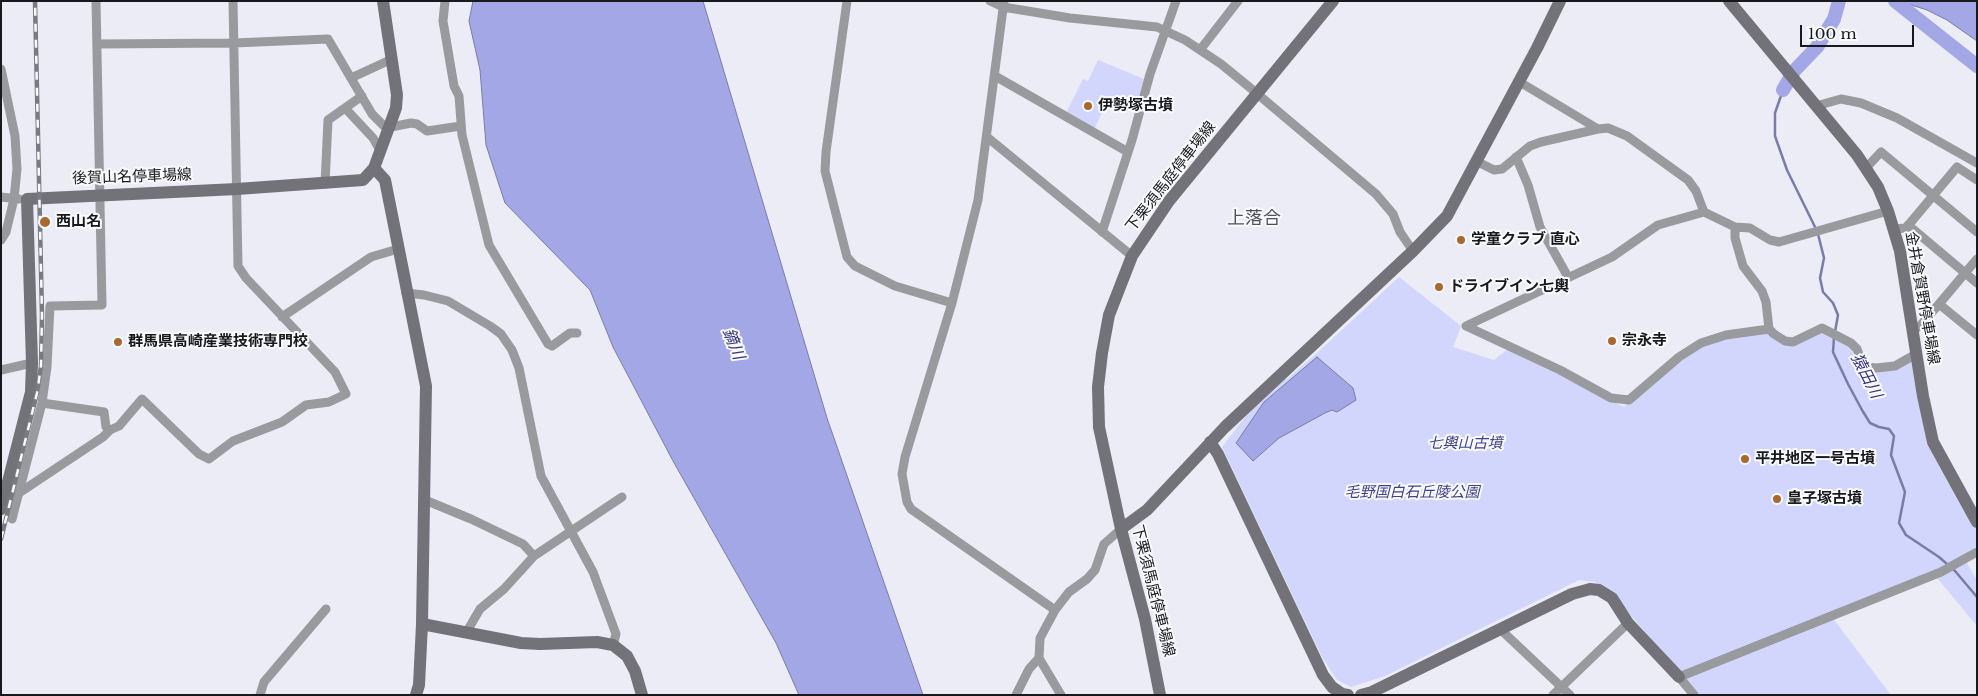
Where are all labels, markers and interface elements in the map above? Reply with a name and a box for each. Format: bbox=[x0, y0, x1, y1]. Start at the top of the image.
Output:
scale bar bbox=[1803, 15, 1917, 47]
text: 100 m bbox=[1808, 24, 1857, 43]
place label: 伊勢塚古墳 bbox=[1098, 97, 1173, 115]
marker: 伊勢塚古墳 bbox=[1082, 100, 1094, 112]
street label: 下栗須馬庭停車場線 bbox=[1122, 118, 1220, 236]
street label: 後賀山名停車場線 bbox=[72, 166, 192, 188]
district label: 上落合 bbox=[1227, 208, 1281, 230]
place label: 西山名 bbox=[56, 213, 101, 231]
marker: 西山名 bbox=[38, 215, 52, 229]
street label: 金井倉賀野停車場線 bbox=[1901, 230, 1943, 366]
place label: 学童クラブ 直心 bbox=[1471, 231, 1580, 249]
marker: 学童クラブ 直心 bbox=[1455, 234, 1467, 246]
place label: ドライブイン七輿 bbox=[1449, 278, 1569, 296]
marker: ドライブイン七輿 bbox=[1433, 281, 1445, 293]
water label: 鏑川 bbox=[718, 326, 748, 362]
place label: 宗永寺 bbox=[1622, 332, 1667, 350]
place label: 群馬県高崎産業技術専門校 bbox=[128, 333, 308, 351]
marker: 宗永寺 bbox=[1606, 335, 1618, 347]
marker: 群馬県高崎産業技術専門校 bbox=[112, 336, 124, 348]
water label: 猿田川 bbox=[1847, 350, 1885, 402]
park label: 七輿山古墳 bbox=[1428, 435, 1502, 453]
place label: 平井地区一号古墳 bbox=[1755, 450, 1875, 468]
marker: 平井地区一号古墳 bbox=[1739, 453, 1751, 465]
park label: 毛野国白石丘陵公園 bbox=[1345, 484, 1479, 502]
place label: 皇子塚古墳 bbox=[1787, 490, 1862, 508]
marker: 皇子塚古墳 bbox=[1771, 493, 1783, 505]
street label: 下栗須馬庭停車場線 bbox=[1128, 523, 1178, 659]

